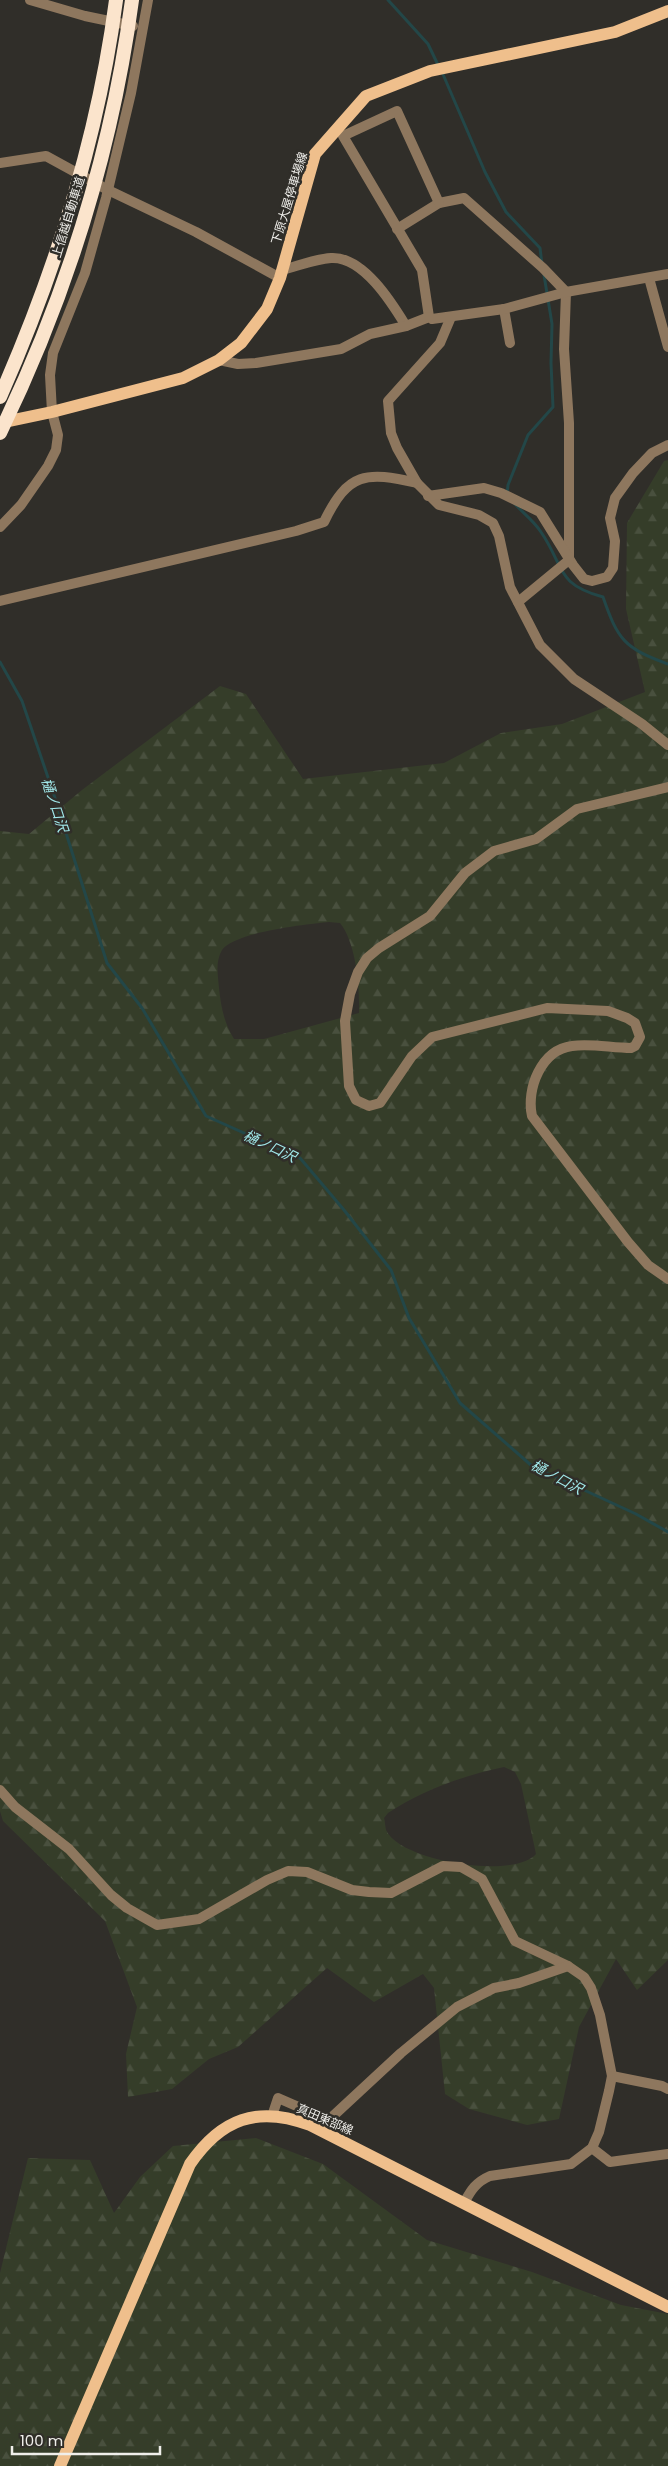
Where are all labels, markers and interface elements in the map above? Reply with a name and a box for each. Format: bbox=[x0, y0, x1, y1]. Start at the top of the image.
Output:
street label: 下原大屋停車場線 bbox=[267, 150, 311, 246]
street label: 上信越自動車道 bbox=[48, 174, 88, 260]
water label: 樋ノ口沢 bbox=[37, 775, 74, 837]
water label: 樋ノ口沢 bbox=[240, 1125, 301, 1168]
water label: 樋ノ口沢 bbox=[528, 1455, 588, 1500]
street label: 真田東部線 bbox=[294, 2099, 356, 2139]
scale bar bbox=[12, 2424, 160, 2456]
text: 100 m bbox=[20, 2430, 63, 2451]

